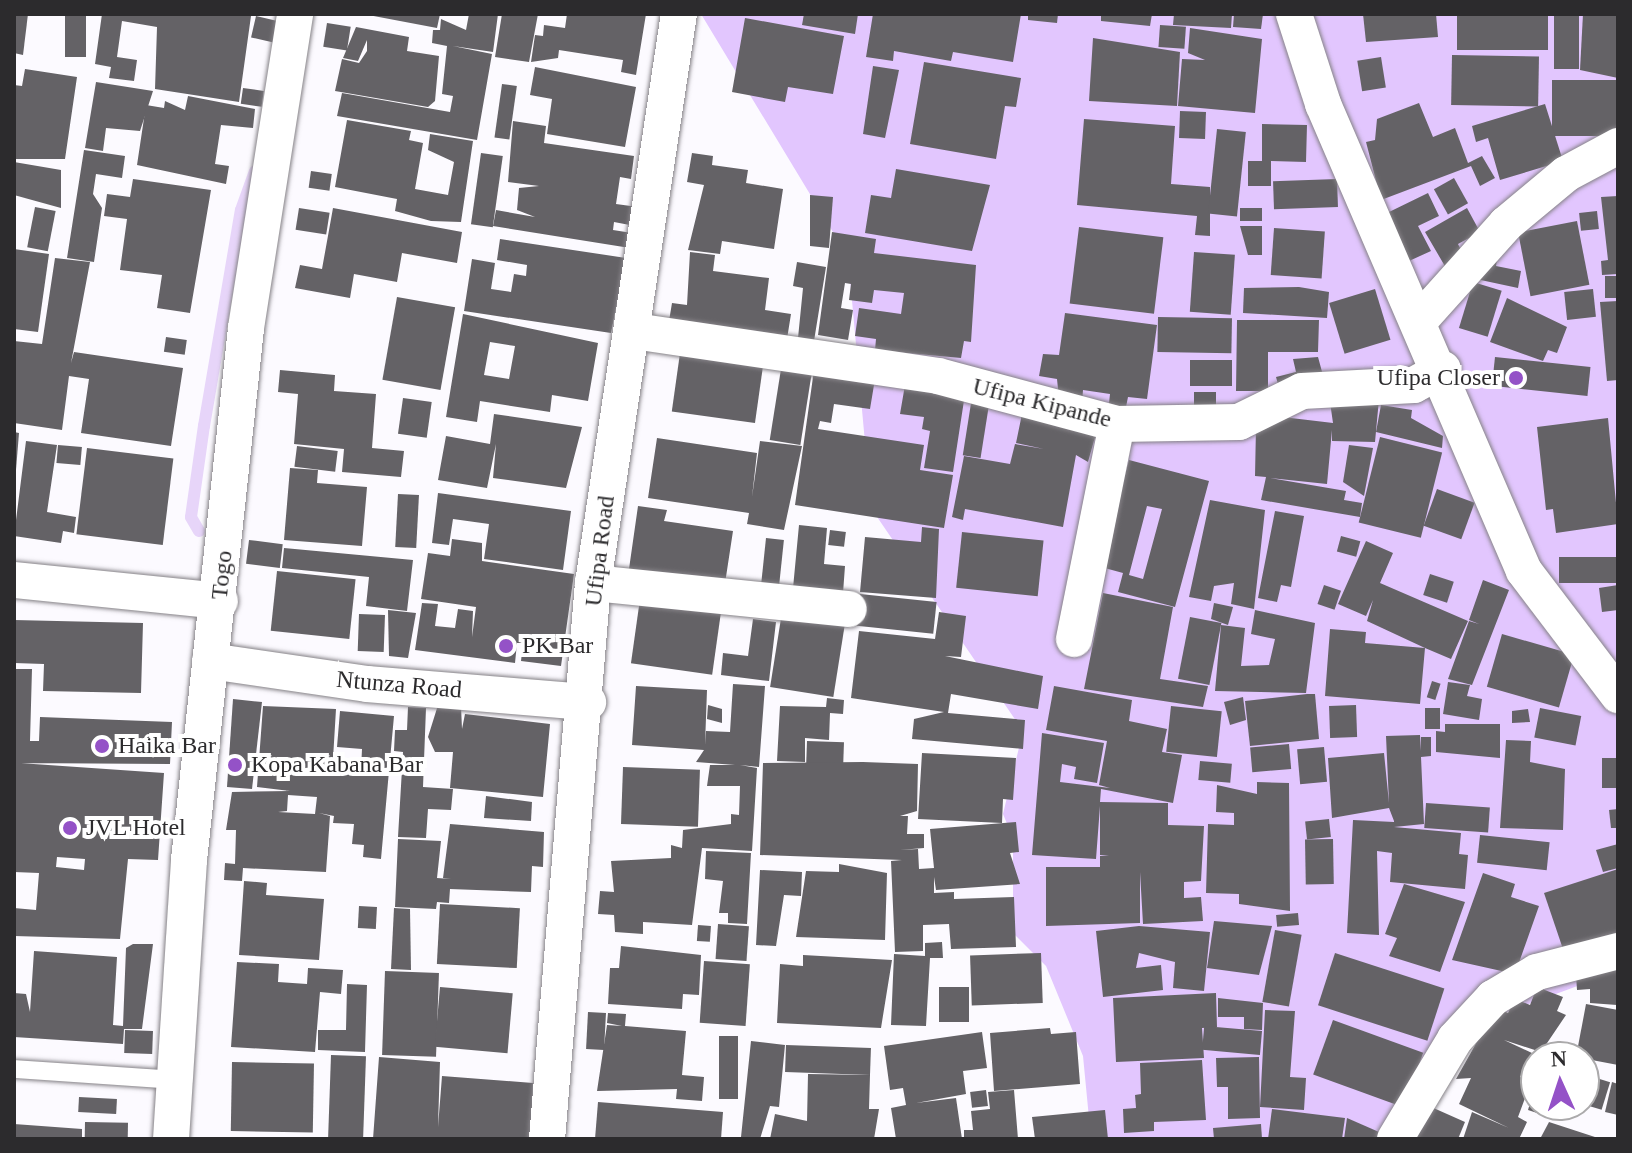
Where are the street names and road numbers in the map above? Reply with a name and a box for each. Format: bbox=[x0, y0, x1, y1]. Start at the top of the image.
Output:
street label: Ufipa Kipande bbox=[970, 372, 1114, 434]
street label: Ufipa Road bbox=[579, 494, 621, 608]
street label: Togo bbox=[205, 549, 239, 601]
street label: Ntunza Road bbox=[335, 665, 463, 705]

